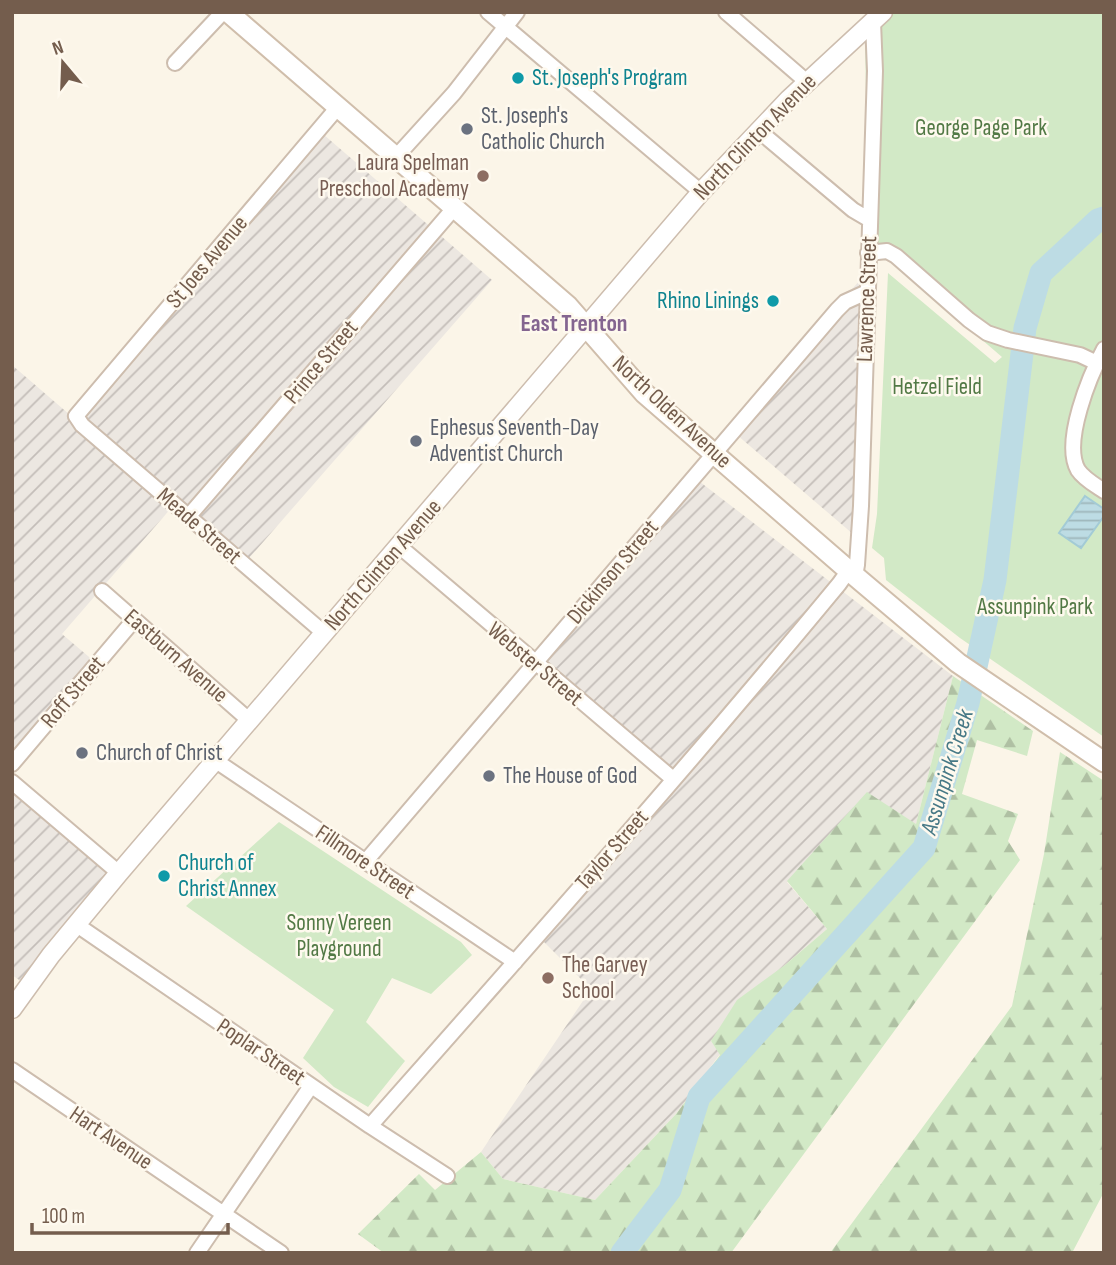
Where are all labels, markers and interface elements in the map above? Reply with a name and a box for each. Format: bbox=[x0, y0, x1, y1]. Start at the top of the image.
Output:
north arrow bbox=[28, 28, 98, 98]
text: N bbox=[49, 36, 66, 61]
place label: St. Joseph's Program bbox=[532, 64, 687, 92]
street label: North Clinton Avenue bbox=[688, 68, 822, 206]
marker: St. Joseph's Program bbox=[510, 70, 526, 86]
place label: St. Joseph's Catholic Church bbox=[481, 102, 605, 156]
park label: George Page Park bbox=[915, 114, 1047, 142]
marker: St. Joseph's Catholic Church bbox=[459, 121, 475, 137]
place label: Laura Spelman Preschool Academy bbox=[319, 149, 469, 203]
marker: Laura Spelman Preschool Academy bbox=[475, 168, 491, 184]
street label: St Joes Avenue bbox=[160, 210, 254, 314]
street label: Lawrence Street bbox=[851, 236, 883, 362]
place label: Rhino Linings bbox=[657, 287, 759, 315]
marker: Rhino Linings bbox=[765, 293, 781, 309]
district label: East Trenton bbox=[520, 309, 628, 338]
street label: Prince Street bbox=[278, 314, 364, 410]
street label: North Olden Avenue bbox=[607, 350, 737, 474]
park label: Hetzel Field bbox=[892, 373, 982, 401]
place label: Ephesus Seventh-Day Adventist Church bbox=[429, 414, 599, 468]
marker: Ephesus Seventh-Day Adventist Church bbox=[408, 433, 424, 449]
street label: Meade Street bbox=[151, 482, 247, 570]
street label: North Clinton Avenue bbox=[318, 494, 448, 636]
street label: Dickinson Street bbox=[561, 514, 665, 630]
park label: Assunpink Park bbox=[976, 593, 1093, 621]
street label: Eastburn Avenue bbox=[118, 603, 234, 709]
street label: Webster Street bbox=[481, 616, 589, 712]
street label: Roff Street bbox=[35, 650, 111, 734]
water label: Assunpink Creek bbox=[914, 705, 980, 839]
place label: Church of Christ bbox=[96, 739, 222, 767]
marker: Church of Christ bbox=[74, 745, 90, 761]
place label: The House of God bbox=[503, 762, 637, 790]
marker: The House of God bbox=[481, 768, 497, 784]
street label: Taylor Street bbox=[569, 804, 655, 896]
street label: Fillmore Street bbox=[310, 819, 420, 905]
place label: Church of Christ Annex bbox=[178, 849, 277, 903]
marker: Church of Christ Annex bbox=[156, 868, 172, 884]
park label: Sonny Vereen Playground bbox=[287, 909, 392, 963]
place label: The Garvey School bbox=[562, 951, 648, 1005]
marker: The Garvey School bbox=[540, 970, 556, 986]
street label: Poplar Street bbox=[211, 1012, 311, 1092]
street label: Hart Avenue bbox=[64, 1100, 158, 1176]
scale bar bbox=[32, 1192, 228, 1236]
text: 100 m bbox=[42, 1204, 85, 1229]

